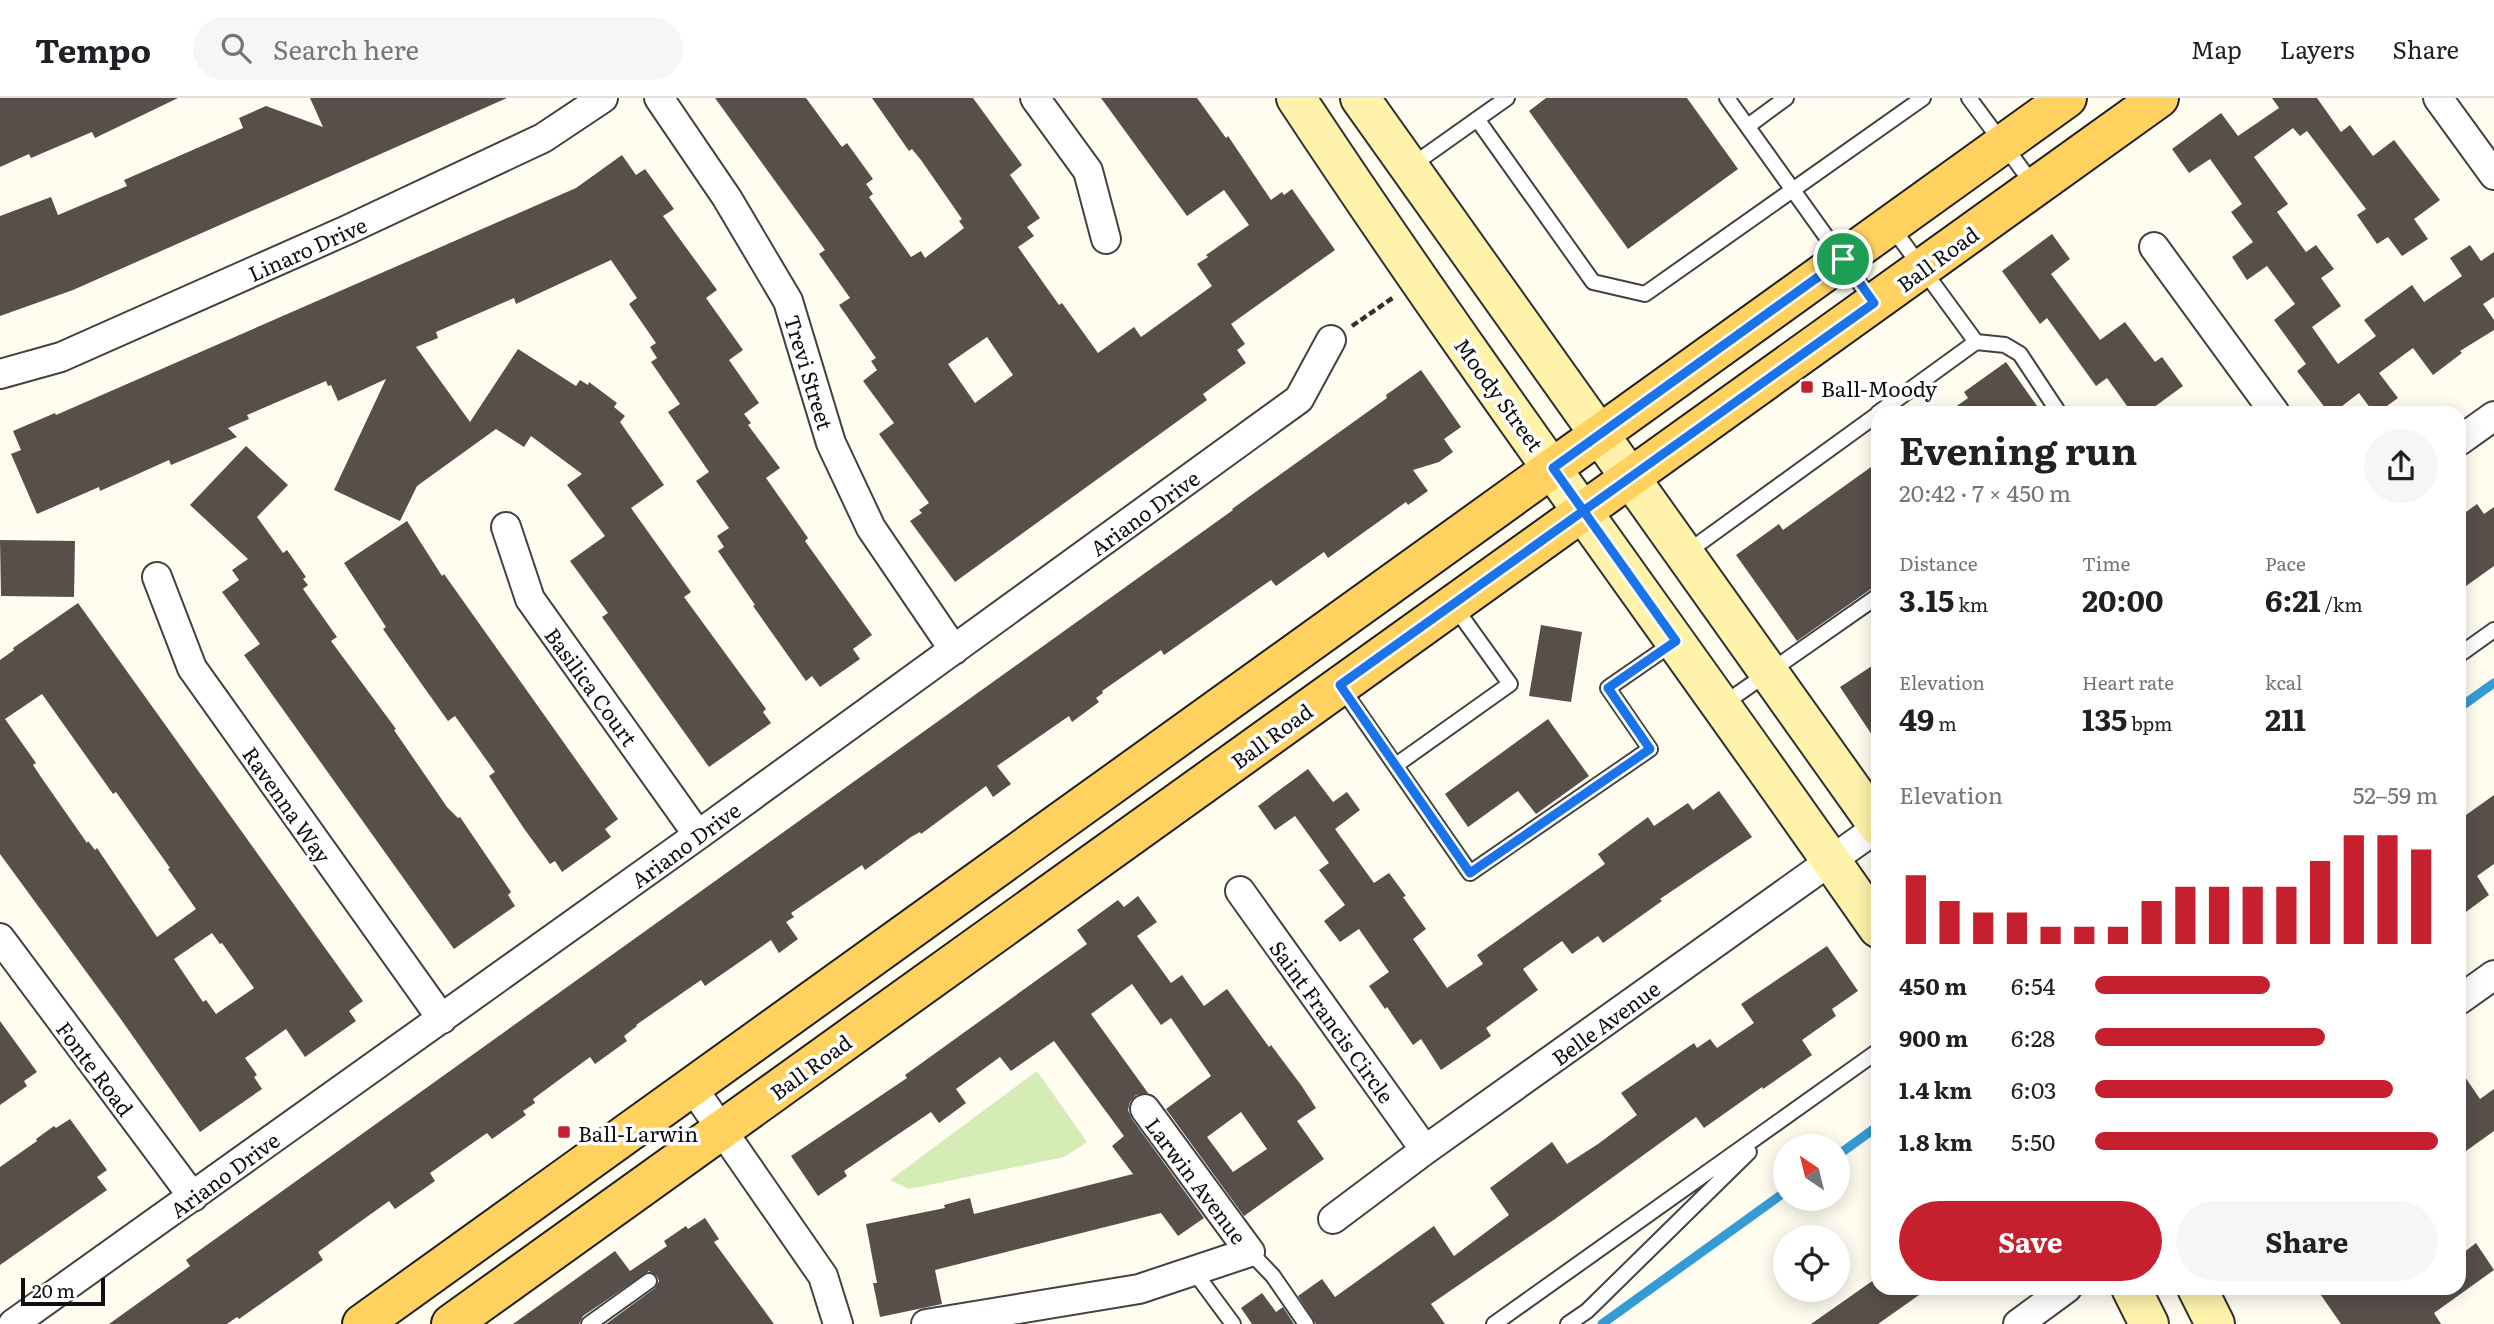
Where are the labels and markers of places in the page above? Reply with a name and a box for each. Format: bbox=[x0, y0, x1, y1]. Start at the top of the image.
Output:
pin bbox=[1813, 229, 1873, 289]
place label: Ball-Moody bbox=[1821, 372, 1938, 403]
marker: Ball-Moody bbox=[1799, 379, 1815, 395]
place label: Ball-Larwin bbox=[578, 1117, 698, 1148]
marker: Ball-Larwin bbox=[556, 1124, 572, 1140]

